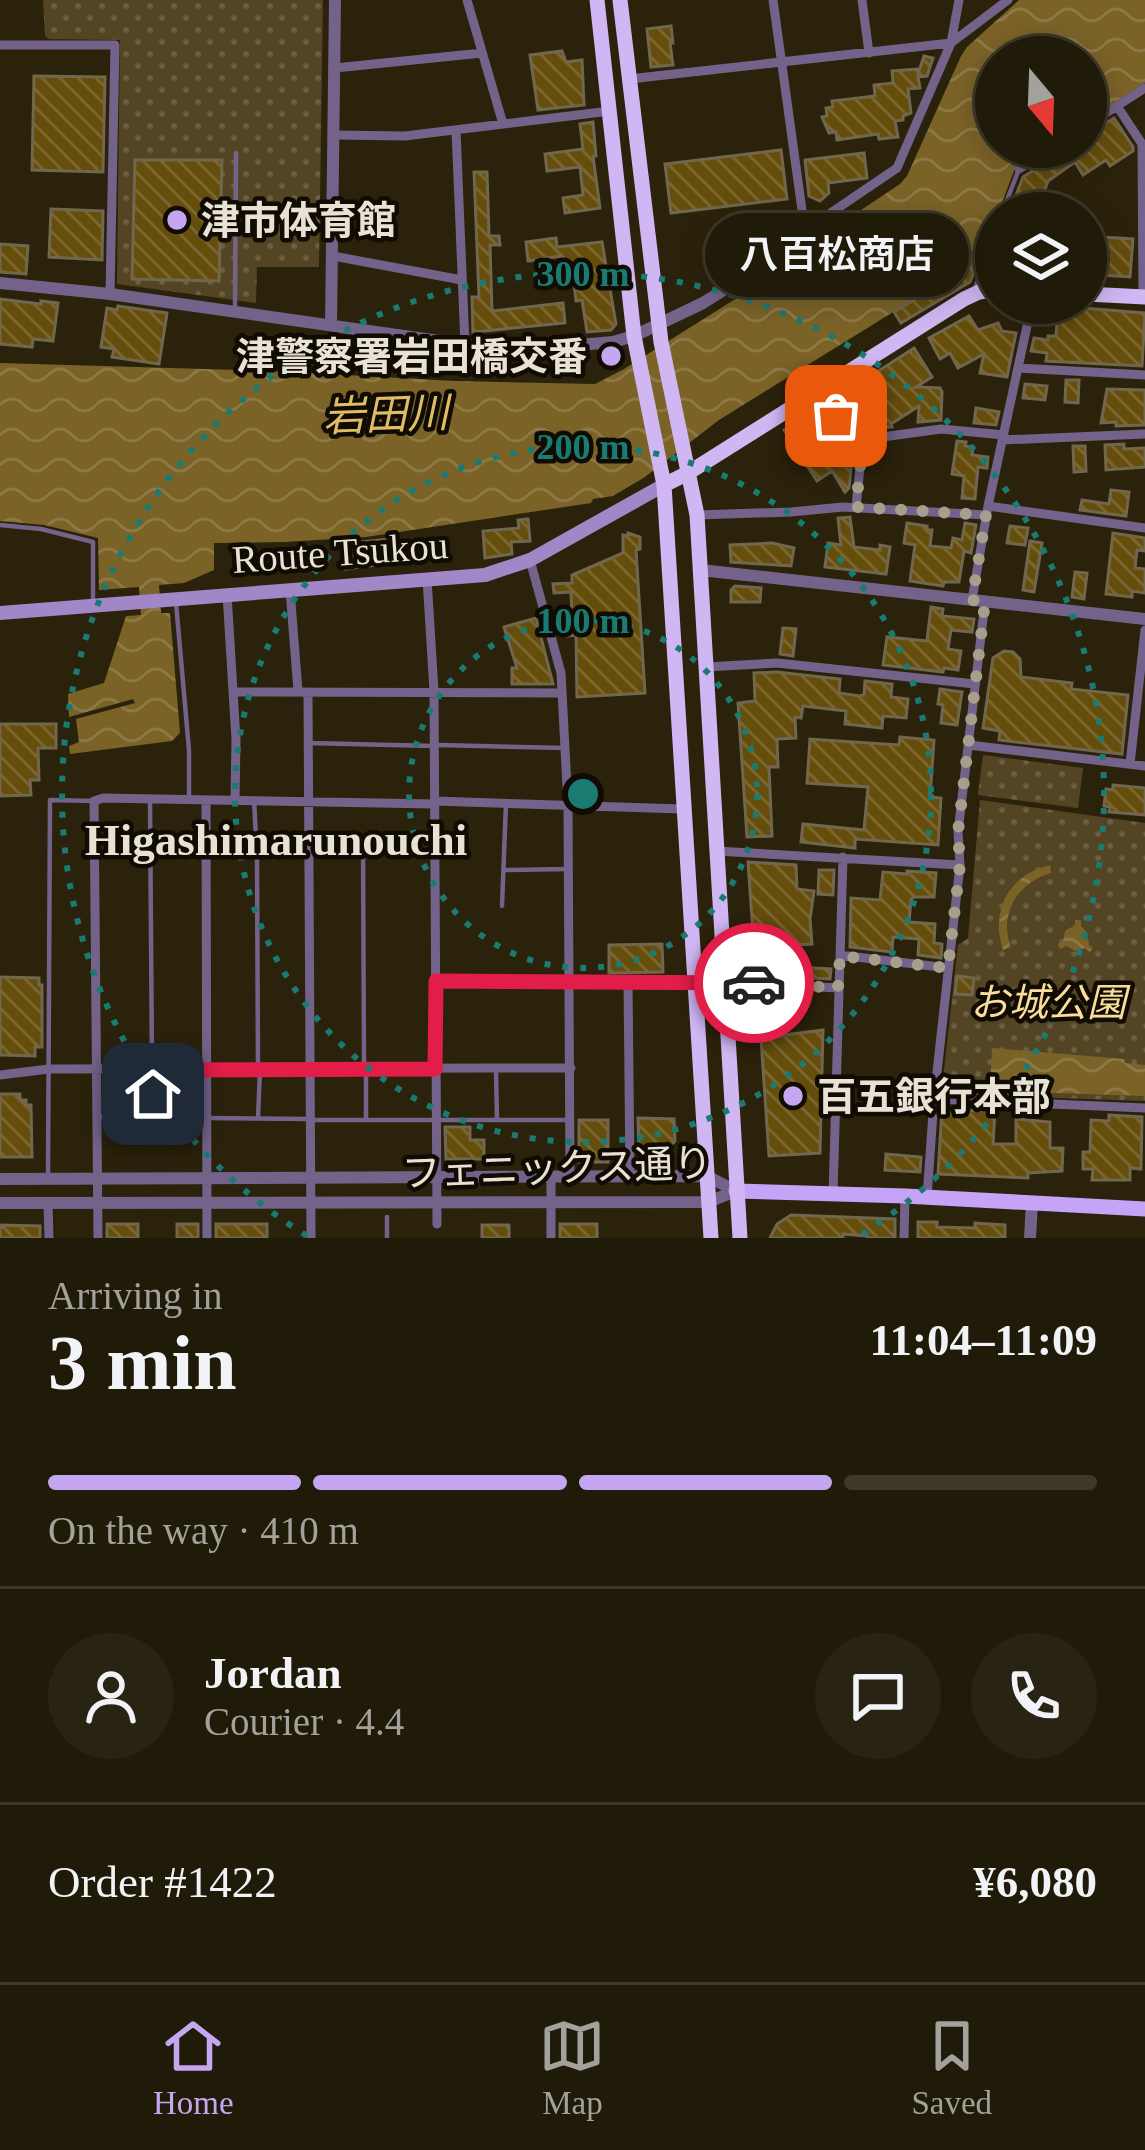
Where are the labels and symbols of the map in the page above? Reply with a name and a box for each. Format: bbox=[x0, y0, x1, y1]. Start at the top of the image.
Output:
north arrow bbox=[975, 36, 1107, 168]
place label: 津市体育館 bbox=[201, 199, 396, 242]
marker: 津市体育館 bbox=[164, 207, 190, 233]
callout: 八百松商店 bbox=[704, 212, 968, 296]
text: 300 m bbox=[537, 254, 630, 294]
place label: 津警察署岩田橋交番 bbox=[236, 335, 587, 378]
marker: 津警察署岩田橋交番 bbox=[598, 343, 624, 369]
pin bbox=[785, 365, 887, 467]
water label: 岩田川 bbox=[322, 390, 454, 440]
text: 200 m bbox=[537, 427, 630, 467]
street label: Route Tsukou bbox=[231, 523, 449, 581]
text: 100 m bbox=[537, 601, 630, 641]
centre of rings bbox=[562, 773, 604, 815]
district label: Higashimarunouchi bbox=[85, 815, 467, 865]
courier bbox=[694, 923, 814, 1043]
park label: お城公園 bbox=[970, 981, 1131, 1024]
pin bbox=[102, 1043, 204, 1145]
place label: 百五銀行本部 bbox=[817, 1075, 1051, 1118]
marker: 百五銀行本部 bbox=[780, 1083, 806, 1109]
street label: フェニックス通り bbox=[401, 1141, 713, 1195]

